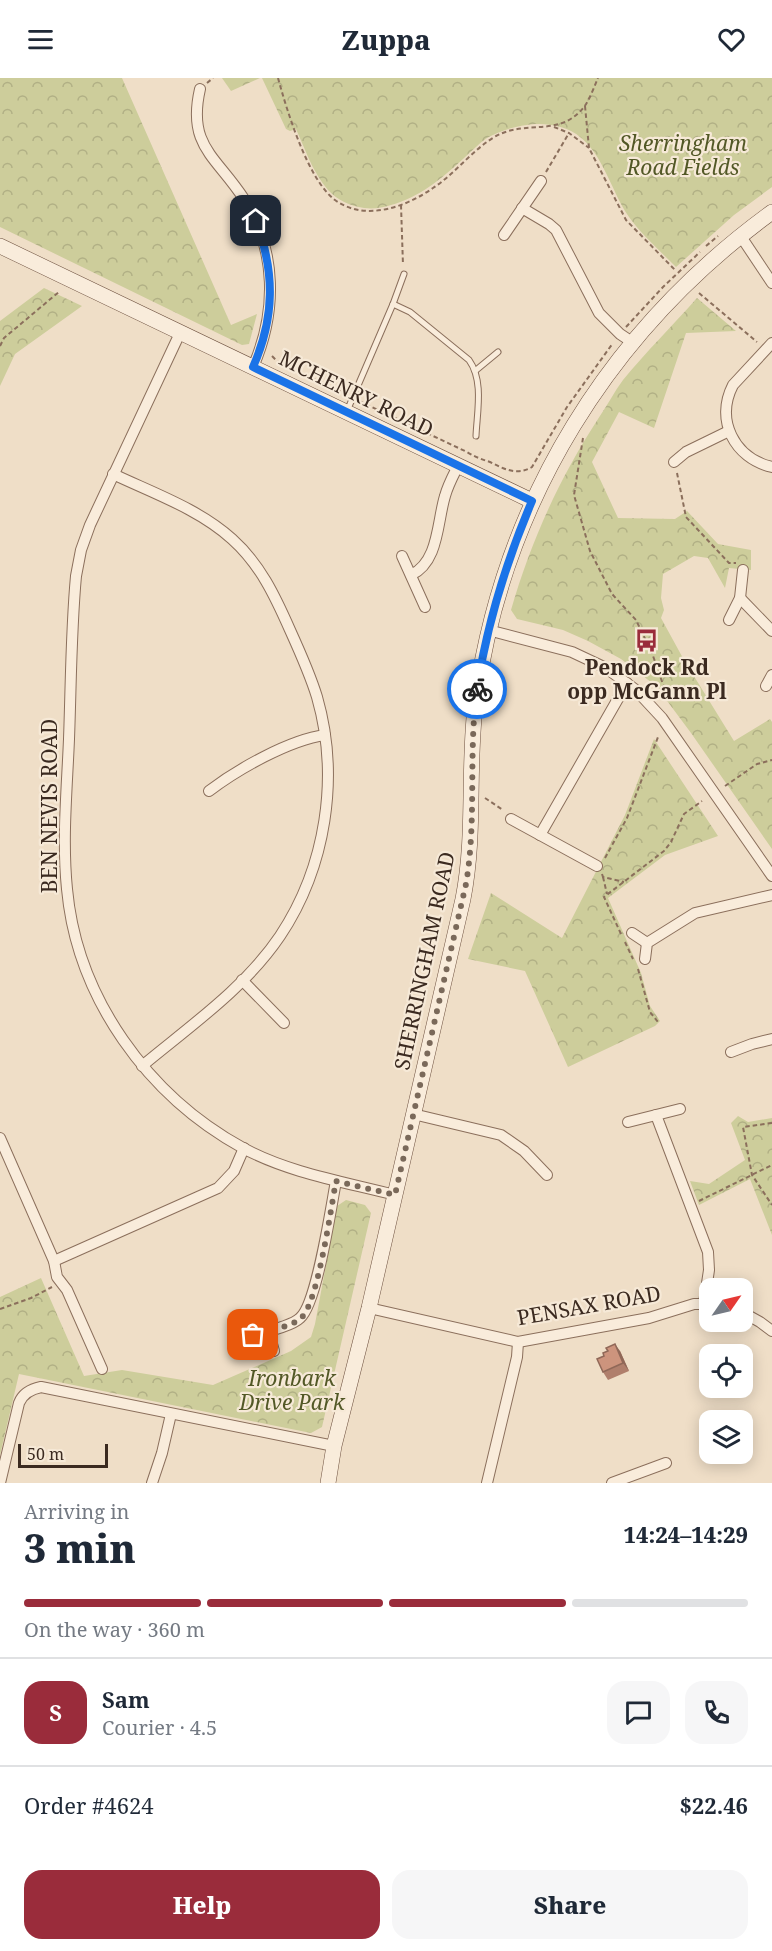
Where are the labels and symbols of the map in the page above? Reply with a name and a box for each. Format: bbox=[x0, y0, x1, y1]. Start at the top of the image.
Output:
park label: Sherringham Road Fields bbox=[619, 129, 747, 181]
pin bbox=[230, 195, 281, 246]
street label: MCHENRY ROAD bbox=[275, 344, 438, 443]
bus stop icon: Pendock Rd opp McGann Pl bbox=[634, 627, 660, 653]
place label: Pendock Rd opp McGann Pl bbox=[567, 653, 727, 705]
courier bbox=[447, 659, 507, 719]
street label: BEN NEVIS ROAD bbox=[35, 719, 63, 893]
street label: SHERRINGHAM ROAD bbox=[387, 849, 461, 1073]
north arrow bbox=[699, 1278, 753, 1332]
street label: PENSAX ROAD bbox=[515, 1279, 663, 1331]
pin bbox=[227, 1309, 278, 1360]
park label: Ironbark Drive Park bbox=[238, 1364, 346, 1416]
scale bar bbox=[18, 1441, 108, 1468]

